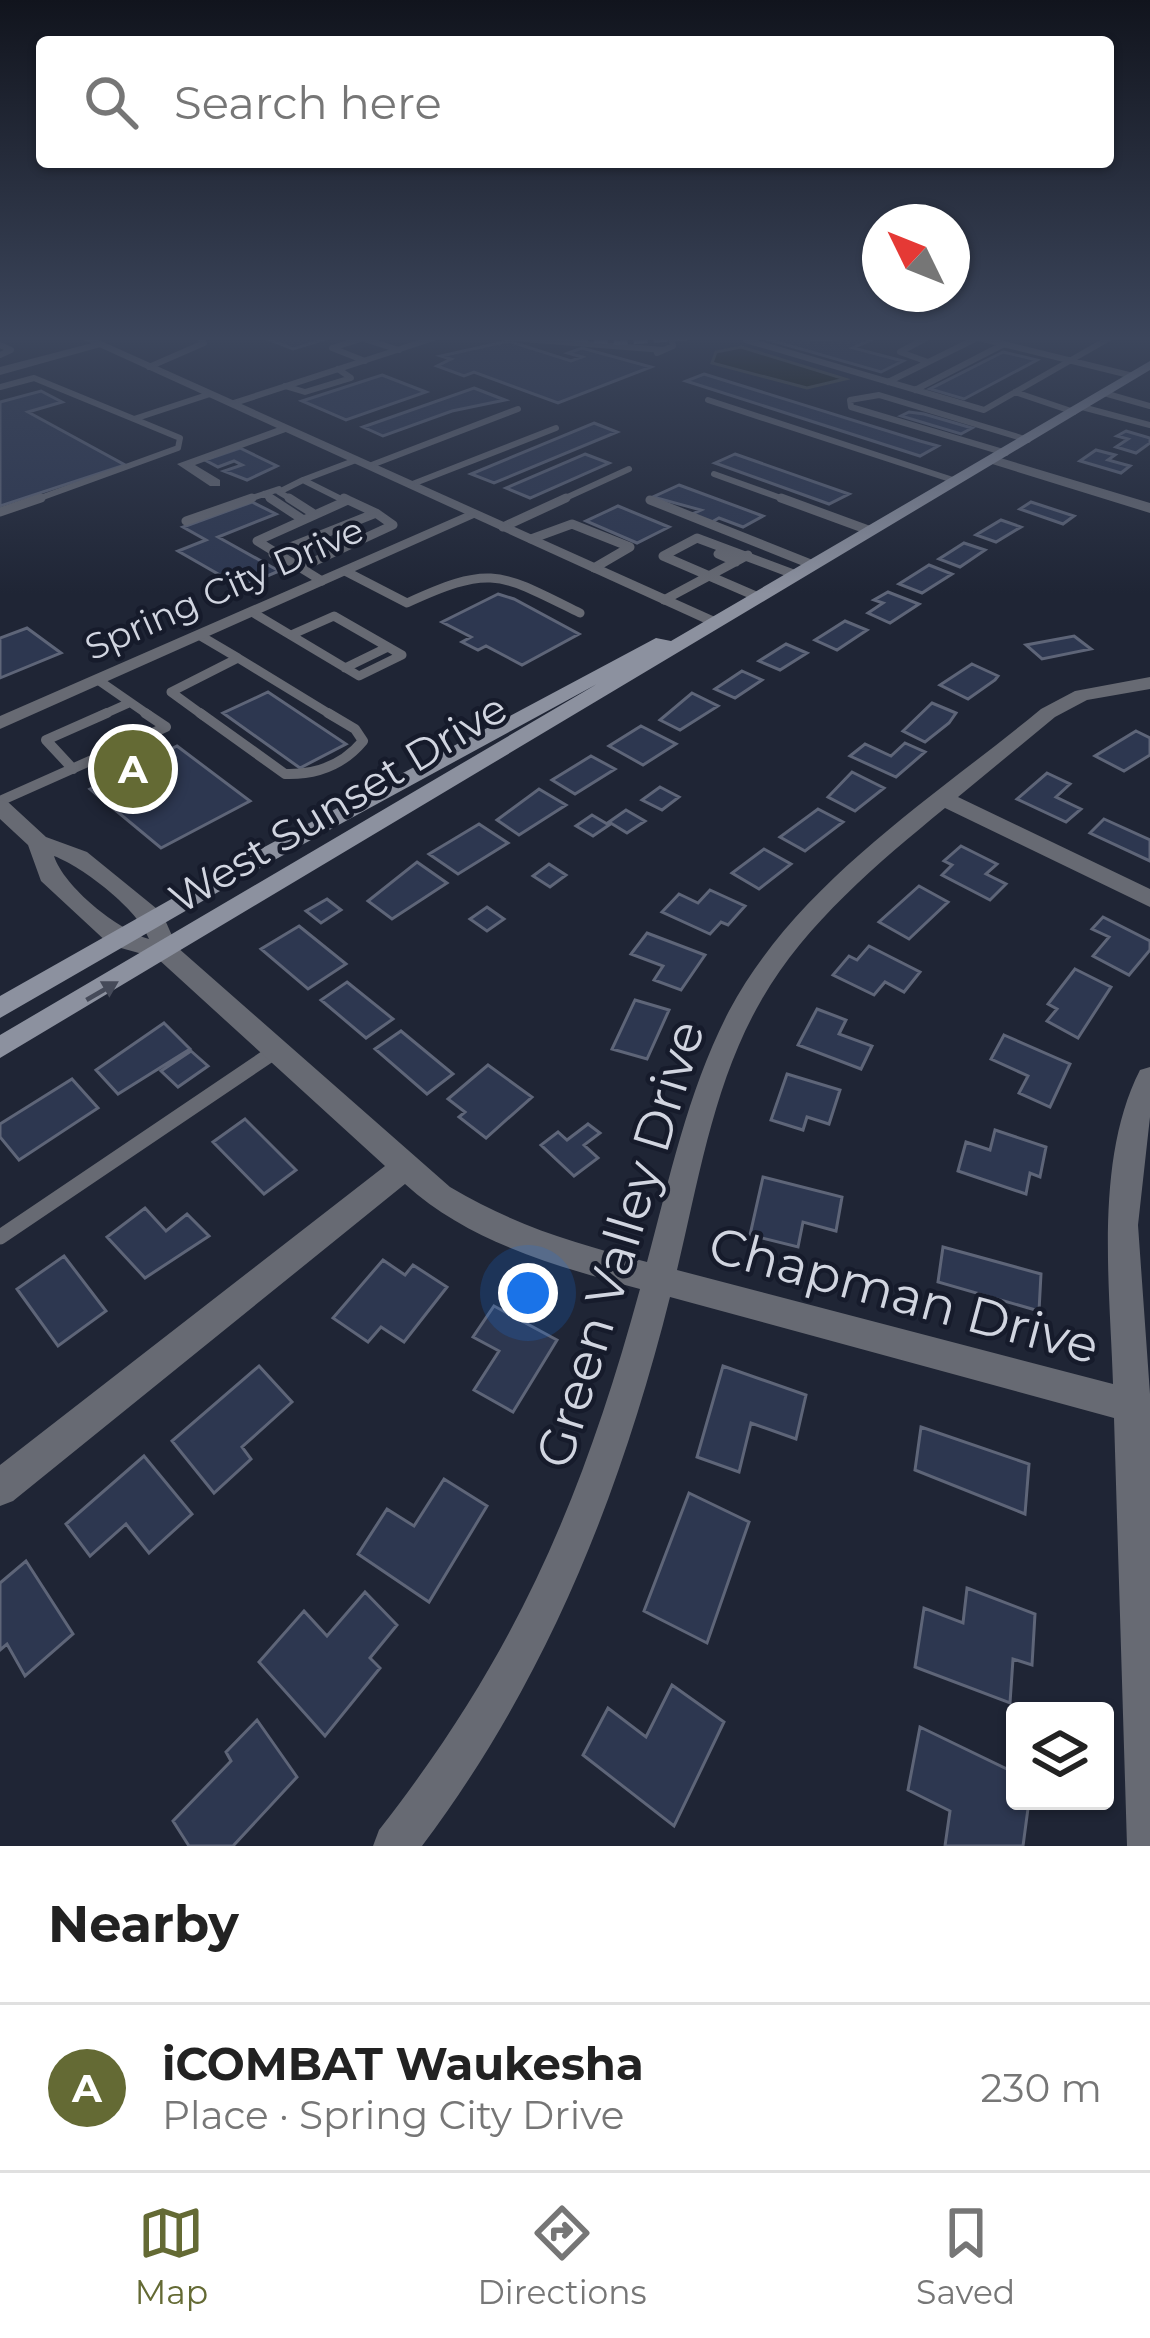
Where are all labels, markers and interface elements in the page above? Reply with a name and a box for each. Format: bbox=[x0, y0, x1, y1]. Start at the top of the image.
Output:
search box bbox=[36, 36, 1114, 168]
icon: search bbox=[78, 69, 144, 135]
text: Search here bbox=[174, 75, 442, 130]
north arrow bbox=[862, 204, 970, 312]
street label: Spring City Drive bbox=[78, 507, 370, 669]
street label: West Sunset Drive bbox=[160, 682, 516, 924]
pin: A bbox=[94, 724, 172, 814]
one-way arrow bbox=[85, 981, 119, 1002]
street label: Green Valley Drive bbox=[523, 1013, 717, 1475]
street label: Chapman Drive bbox=[702, 1213, 1106, 1377]
your location bbox=[498, 1263, 558, 1323]
map controls bbox=[1006, 1702, 1114, 1810]
button: layers bbox=[1006, 1702, 1114, 1810]
text: Nearby bbox=[48, 1893, 239, 1955]
text: iCOMBAT Waukesha bbox=[162, 2036, 644, 2091]
text: A bbox=[72, 2064, 102, 2112]
text: 230 m bbox=[980, 2064, 1102, 2112]
text: Place · Spring City Drive bbox=[162, 2091, 624, 2139]
tab: Map bbox=[135, 2200, 208, 2312]
tab: Directions bbox=[478, 2200, 647, 2312]
tab: Saved bbox=[916, 2200, 1015, 2312]

